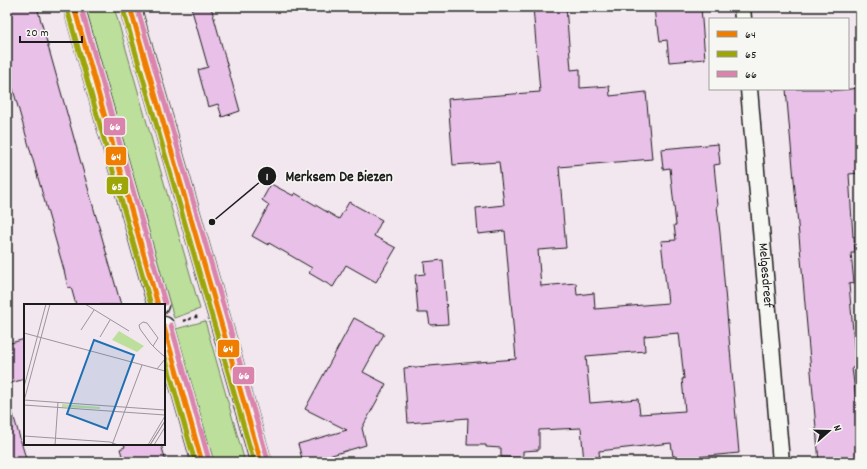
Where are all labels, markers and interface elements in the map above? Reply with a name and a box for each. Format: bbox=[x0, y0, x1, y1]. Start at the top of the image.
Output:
scale bar bbox=[20, 18, 82, 44]
legend bbox=[709, 18, 849, 90]
text: 20 m bbox=[26, 25, 49, 42]
text: 64 bbox=[745, 27, 756, 44]
text: 65 bbox=[745, 47, 756, 64]
text: 66 bbox=[745, 67, 757, 84]
line badge: 66 bbox=[103, 117, 126, 136]
text: 66 bbox=[110, 120, 121, 136]
line badge: 64 bbox=[105, 146, 127, 166]
text: 64 bbox=[111, 150, 121, 166]
callout: Merksem De Biezen bbox=[257, 162, 400, 189]
text: Merksem De Biezen bbox=[285, 167, 393, 189]
text: 1 bbox=[266, 169, 269, 186]
line badge: 65 bbox=[106, 176, 129, 195]
text: 65 bbox=[112, 180, 122, 196]
street label: Melgesdreef bbox=[752, 242, 778, 310]
inset map bbox=[24, 304, 165, 445]
line badge: 64 bbox=[217, 339, 240, 358]
text: 64 bbox=[223, 342, 233, 358]
line badge: 66 bbox=[232, 366, 255, 385]
text: 66 bbox=[239, 369, 250, 385]
north arrow bbox=[809, 411, 849, 451]
text: N bbox=[828, 423, 845, 434]

